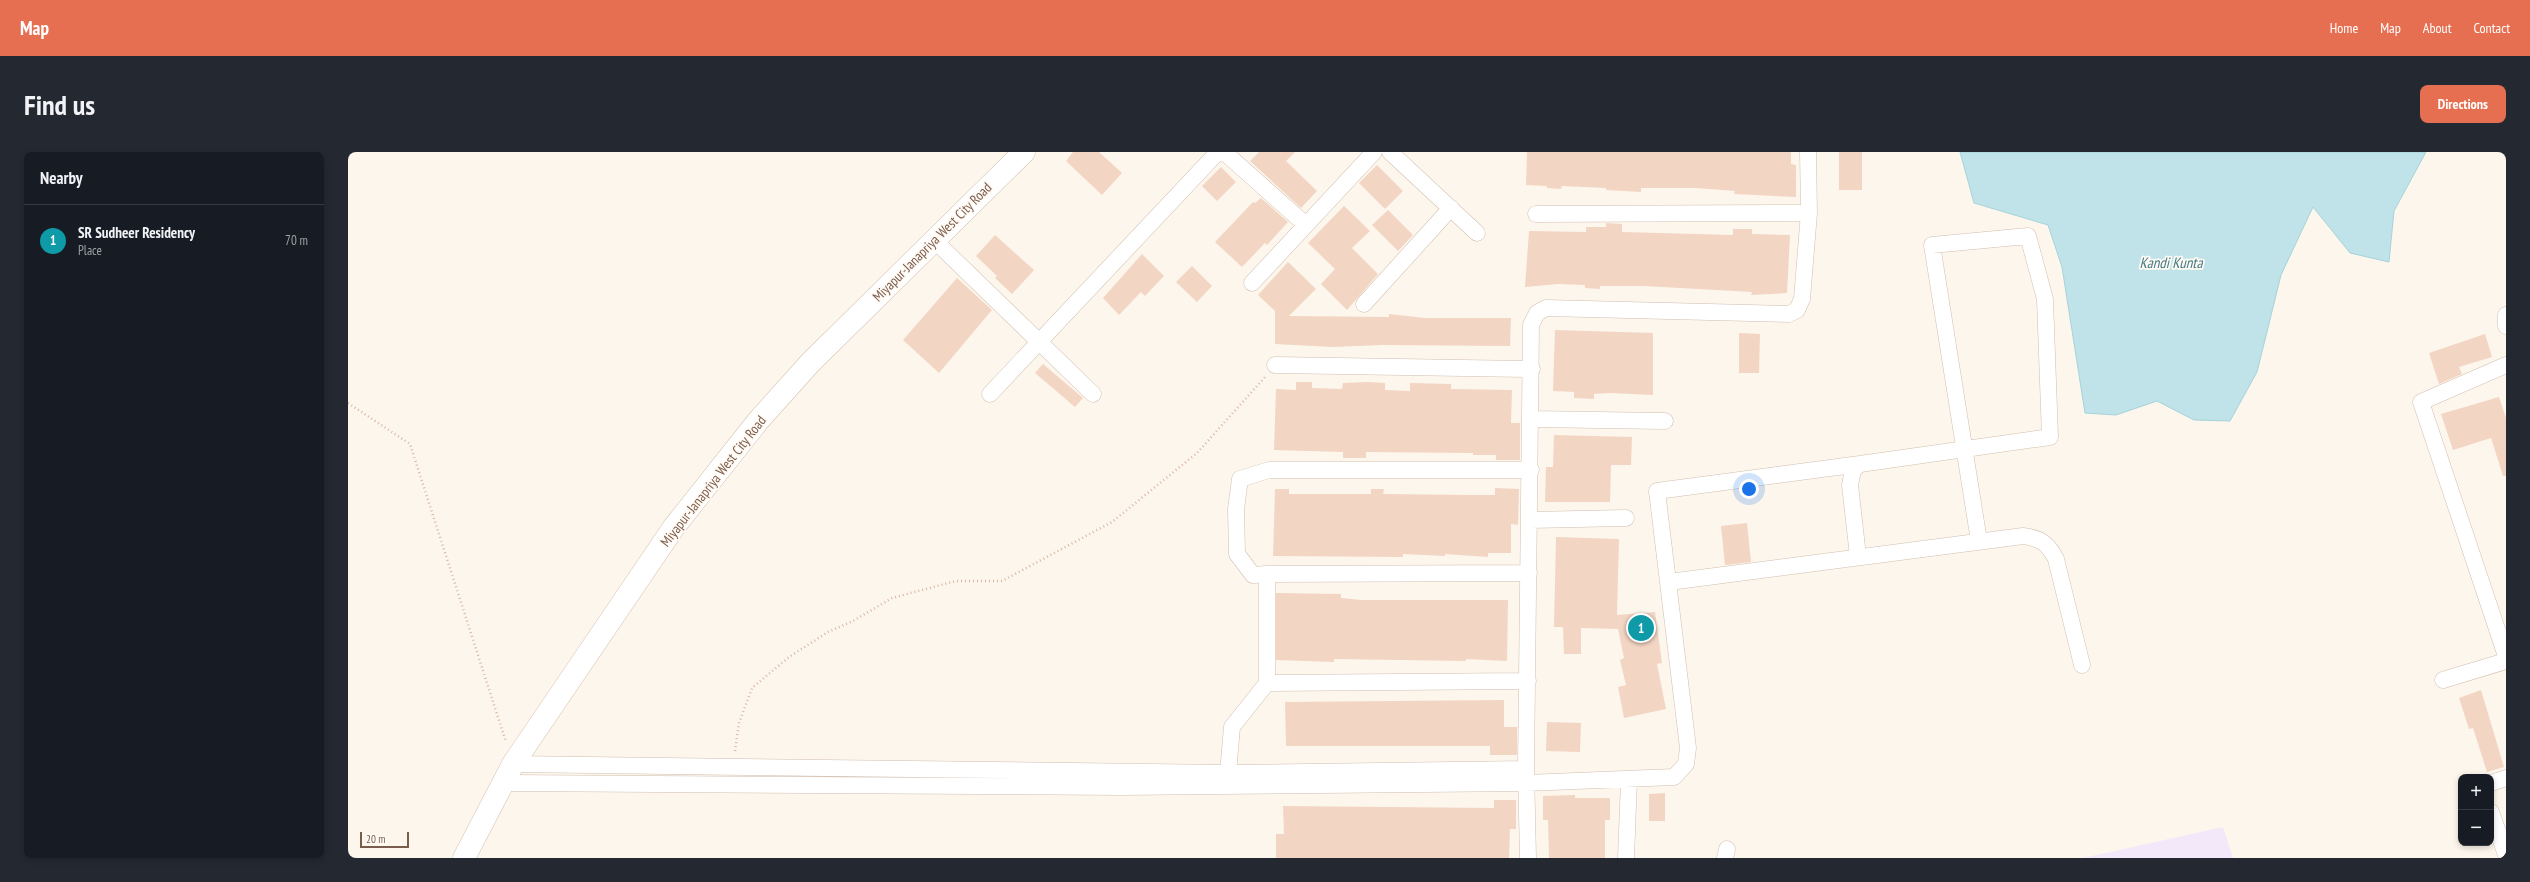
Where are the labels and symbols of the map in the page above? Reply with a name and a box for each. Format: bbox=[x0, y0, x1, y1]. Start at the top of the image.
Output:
street label: Miyapur-Janapriya West City Road bbox=[869, 179, 995, 305]
water label: Kandi Kunta bbox=[2140, 253, 2203, 272]
street label: Miyapur-Janapriya West City Road bbox=[656, 412, 770, 550]
your location bbox=[1739, 479, 1759, 499]
pin: 1 bbox=[1628, 613, 1654, 643]
scale bar bbox=[360, 830, 409, 849]

